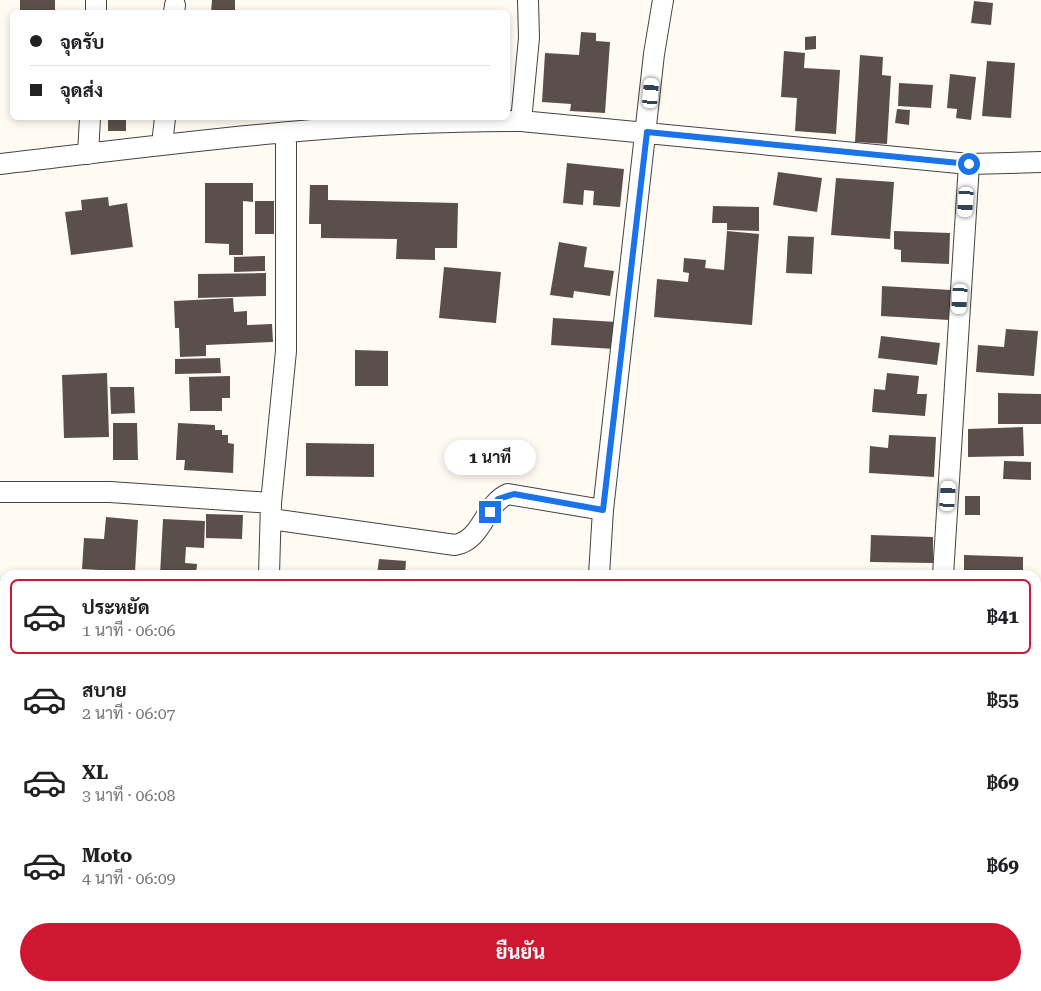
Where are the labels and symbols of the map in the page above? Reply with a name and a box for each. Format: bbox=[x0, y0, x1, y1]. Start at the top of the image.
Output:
car bbox=[642, 77, 659, 109]
route start bbox=[958, 153, 980, 175]
car bbox=[957, 187, 974, 217]
car bbox=[951, 284, 968, 314]
callout: 1 นาที bbox=[444, 440, 536, 474]
car bbox=[939, 481, 956, 511]
route end bbox=[479, 501, 501, 523]

